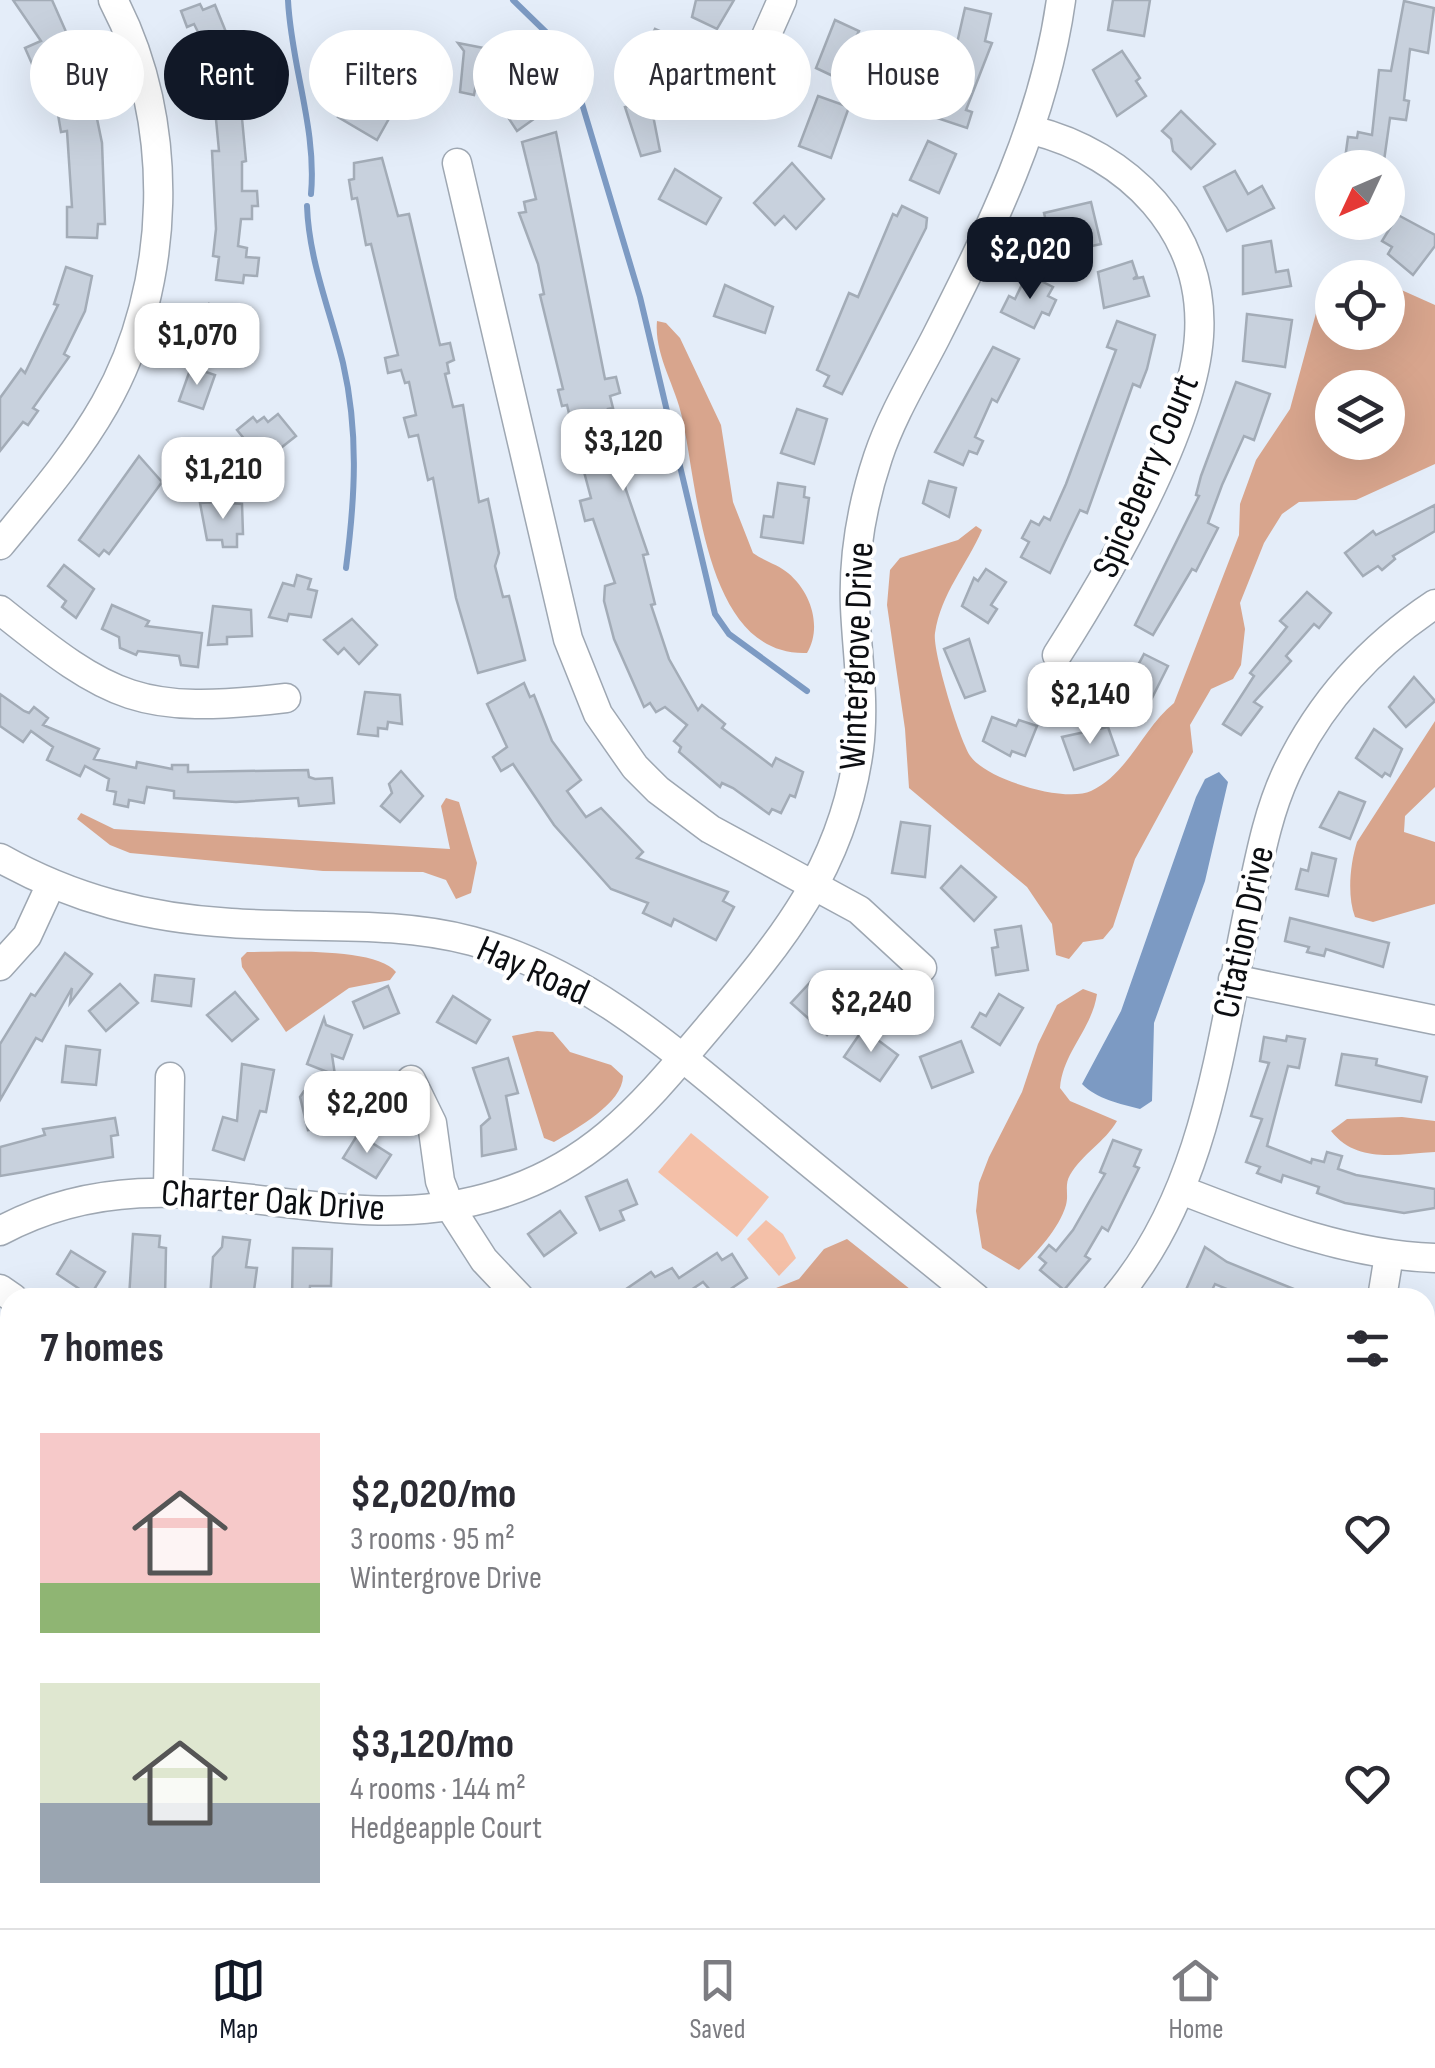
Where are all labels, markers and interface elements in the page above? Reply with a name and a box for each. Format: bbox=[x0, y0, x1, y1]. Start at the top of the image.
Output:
chip: Buy bbox=[30, 30, 144, 120]
chip: Rent bbox=[164, 30, 289, 120]
chip: Filters bbox=[309, 30, 453, 120]
chip: New bbox=[473, 30, 594, 120]
chip: Apartment bbox=[614, 30, 811, 120]
chip: House bbox=[831, 30, 975, 120]
north arrow bbox=[1315, 150, 1405, 240]
map controls bbox=[1315, 150, 1405, 460]
pin: $2,020 bbox=[949, 217, 1111, 302]
text: $2,020 bbox=[989, 230, 1071, 269]
button: locate bbox=[1315, 260, 1405, 350]
pin: $1,070 bbox=[116, 303, 278, 388]
text: $1,070 bbox=[156, 316, 238, 355]
street label: Spiceberry Court bbox=[1083, 368, 1209, 584]
button: layers bbox=[1315, 370, 1405, 460]
pin: $3,120 bbox=[542, 409, 704, 494]
text: $3,120 bbox=[583, 422, 663, 461]
pin: $1,210 bbox=[142, 437, 304, 522]
text: $1,210 bbox=[184, 450, 262, 489]
street label: Wintergrove Drive bbox=[831, 541, 883, 771]
pin: $2,140 bbox=[1009, 662, 1171, 747]
text: $2,140 bbox=[1050, 675, 1130, 714]
street label: Citation Drive bbox=[1204, 842, 1284, 1022]
street label: Hay Road bbox=[470, 927, 596, 1015]
pin: $2,240 bbox=[790, 970, 952, 1055]
text: $2,240 bbox=[830, 983, 912, 1022]
pin: $2,200 bbox=[286, 1071, 448, 1156]
text: $2,200 bbox=[326, 1084, 408, 1123]
street label: Charter Oak Drive bbox=[160, 1171, 386, 1231]
icon: filters bbox=[1340, 1321, 1395, 1376]
text: 7 homes bbox=[40, 1323, 164, 1374]
text: $2,020/mo bbox=[350, 1469, 516, 1520]
icon: home bbox=[120, 1473, 240, 1593]
icon: heart bbox=[1340, 1506, 1395, 1561]
text: 3 rooms · 95 m² bbox=[350, 1520, 515, 1559]
text: Wintergrove Drive bbox=[350, 1559, 542, 1598]
text: $3,120/mo bbox=[350, 1719, 514, 1770]
icon: home bbox=[120, 1723, 240, 1843]
icon: heart bbox=[1340, 1756, 1395, 1811]
text: 4 rooms · 144 m² bbox=[350, 1770, 526, 1809]
text: Hedgeapple Court bbox=[350, 1809, 542, 1848]
tab: Map bbox=[211, 1953, 266, 2046]
tab: Saved bbox=[689, 1953, 746, 2046]
tab: Home bbox=[1168, 1953, 1224, 2046]

